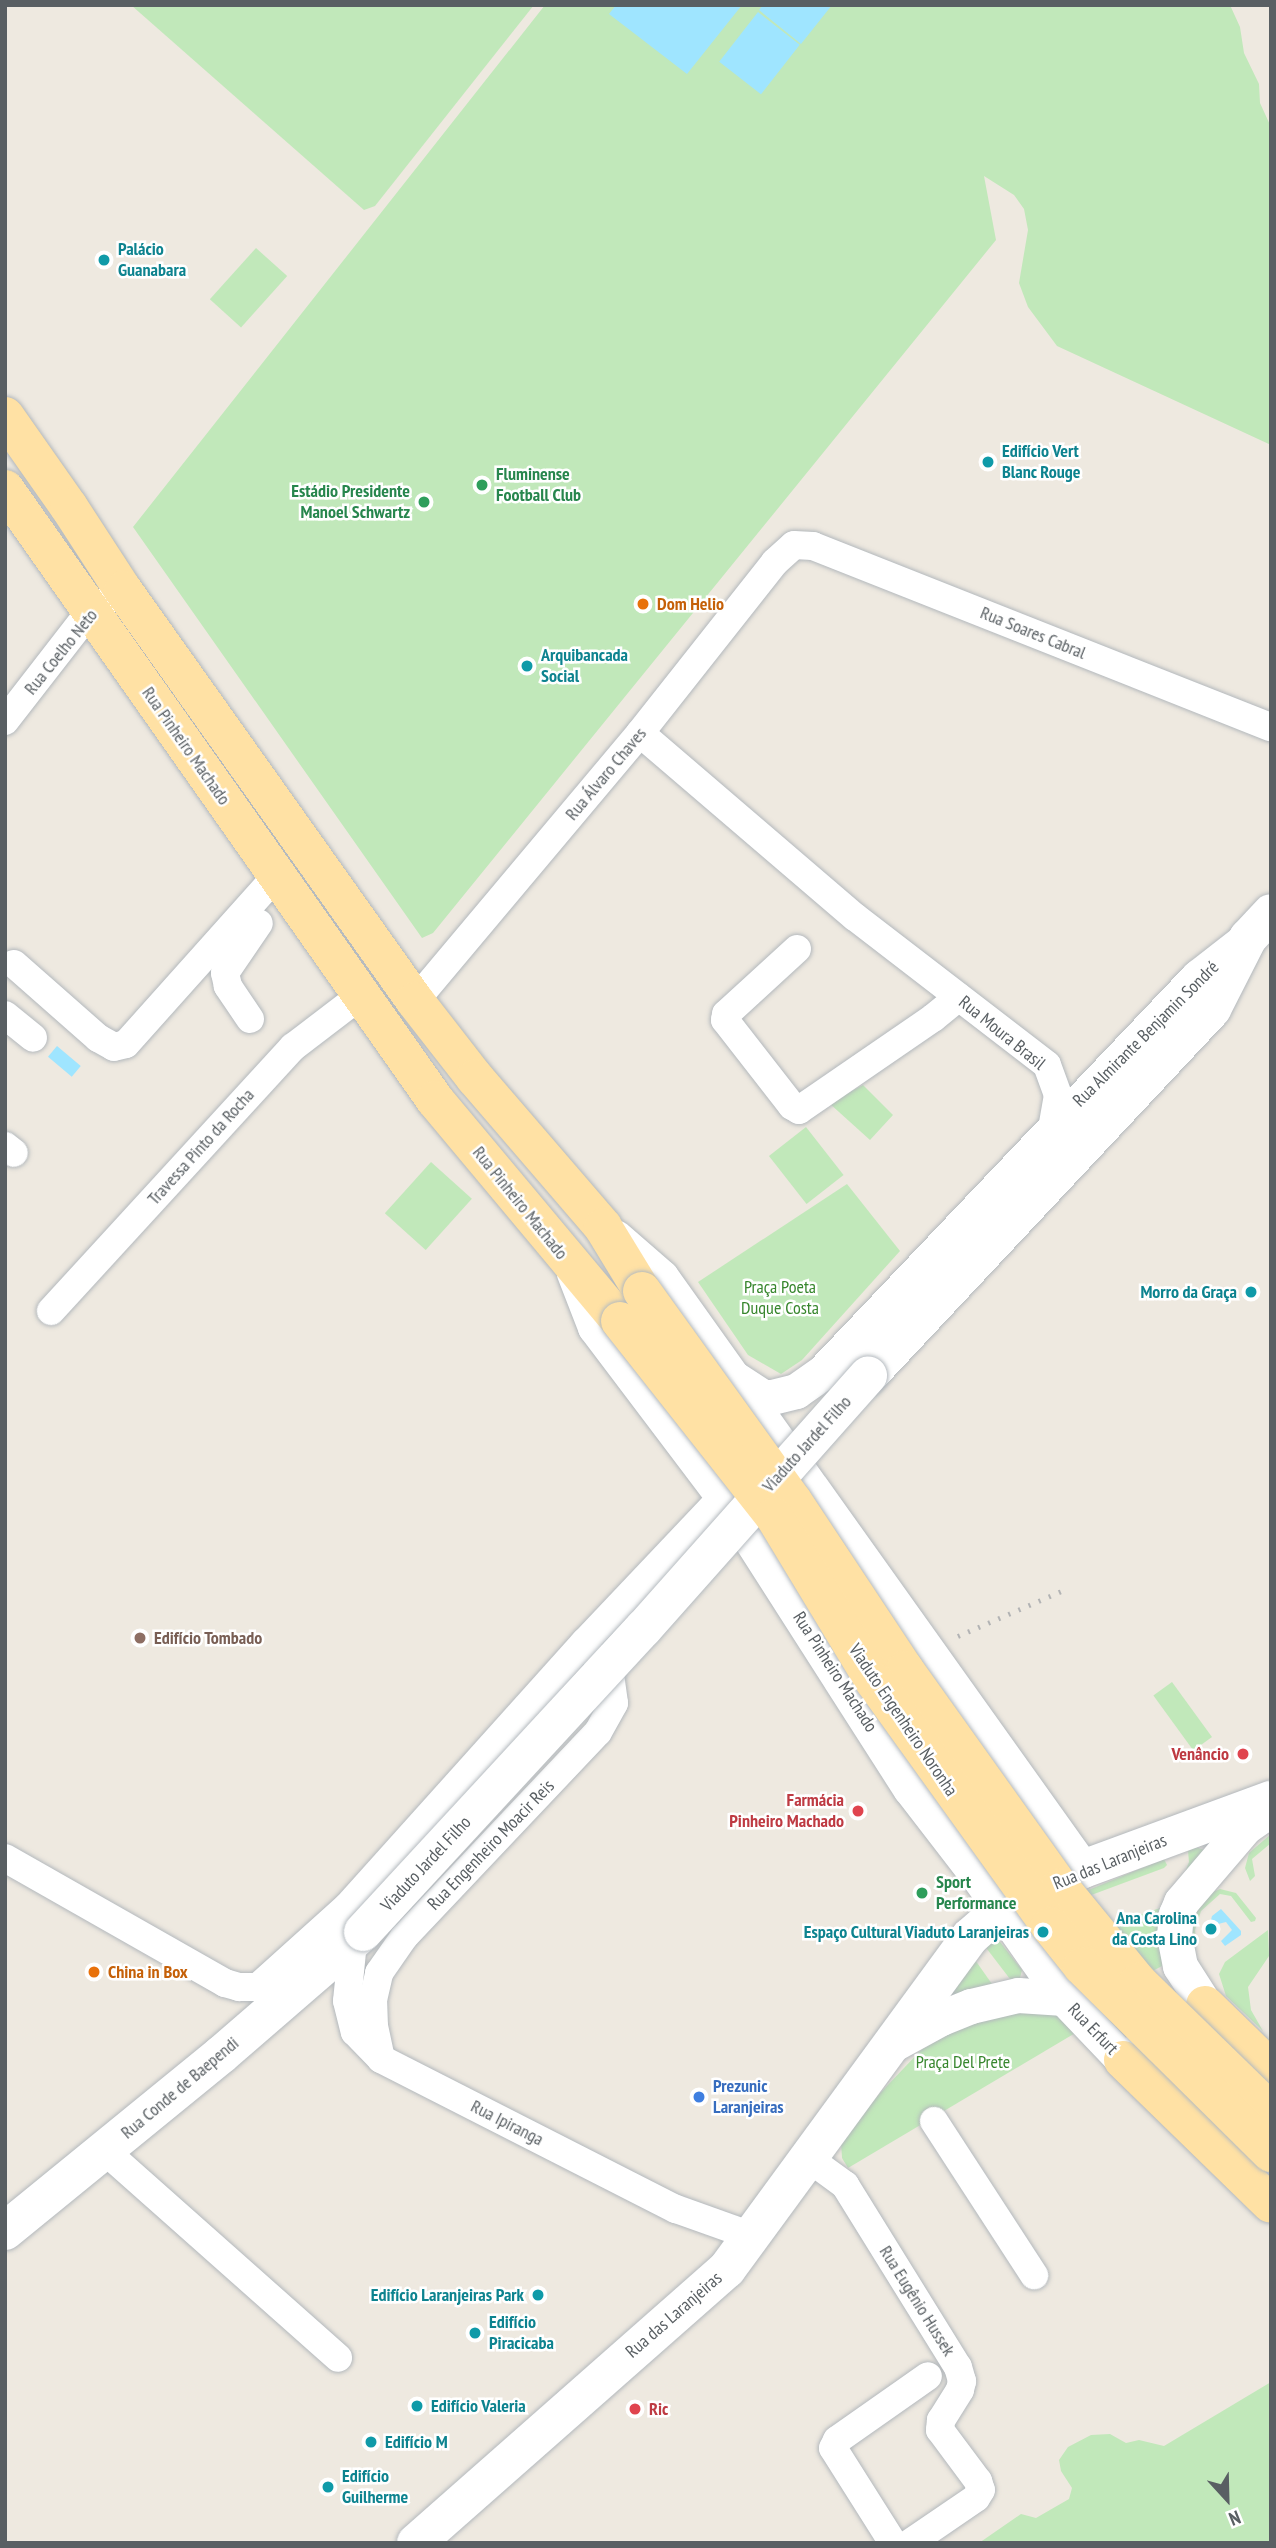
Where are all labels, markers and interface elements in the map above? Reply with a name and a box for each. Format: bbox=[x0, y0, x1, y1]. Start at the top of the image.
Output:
place label: Palácio Guanabara bbox=[118, 239, 186, 282]
marker: Palácio Guanabara bbox=[96, 252, 112, 268]
place label: Edifício Vert Blanc Rouge bbox=[1002, 441, 1081, 484]
marker: Edifício Vert Blanc Rouge bbox=[980, 454, 996, 470]
place label: Fluminense Football Club bbox=[496, 464, 581, 506]
marker: Fluminense Football Club bbox=[474, 477, 490, 493]
place label: Estádio Presidente Manoel Schwartz bbox=[291, 481, 410, 524]
marker: Estádio Presidente Manoel Schwartz bbox=[416, 494, 432, 510]
place label: Dom Helio bbox=[657, 593, 724, 615]
marker: Dom Helio bbox=[635, 596, 651, 612]
street label: Rua Soares Cabral bbox=[977, 602, 1089, 664]
street label: Rua Coelho Neto bbox=[20, 605, 102, 699]
place label: Arquibancada Social bbox=[541, 645, 628, 688]
marker: Arquibancada Social bbox=[519, 658, 535, 674]
street label: Rua Pinheiro Machado bbox=[137, 683, 235, 809]
street label: Rua Álvaro Chaves bbox=[561, 723, 651, 825]
street label: Rua Almirante Benjamin Sondré bbox=[1068, 956, 1224, 1112]
street label: Rua Moura Brasil bbox=[954, 991, 1050, 1075]
street label: Travessa Pinto da Rocha bbox=[143, 1085, 259, 1209]
street label: Rua Pinheiro Machado bbox=[468, 1142, 572, 1264]
park label: Praça Poeta Duque Costa bbox=[741, 1277, 819, 1320]
place label: Morro da Graça bbox=[1140, 1281, 1237, 1303]
marker: Morro da Graça bbox=[1243, 1284, 1259, 1300]
street label: Viaduto Jardel Filho bbox=[758, 1391, 856, 1497]
street label: Rua Pinheiro Machado bbox=[788, 1608, 882, 1736]
place label: Edifício Tombado bbox=[154, 1627, 263, 1649]
marker: Edifício Tombado bbox=[132, 1630, 148, 1646]
street label: Viaduto Engenheiro Noronha bbox=[844, 1640, 962, 1800]
place label: Venâncio bbox=[1171, 1743, 1229, 1765]
marker: Venâncio bbox=[1235, 1746, 1251, 1762]
street label: Rua Engenheiro Moacir Reis bbox=[423, 1775, 559, 1915]
place label: Farmácia Pinheiro Machado bbox=[729, 1790, 844, 1832]
marker: Farmácia Pinheiro Machado bbox=[850, 1803, 866, 1819]
street label: Viaduto Jardel Filho bbox=[376, 1812, 476, 1916]
street label: Rua das Laranjeiras bbox=[1050, 1829, 1170, 1895]
place label: Sport Performance bbox=[936, 1872, 1016, 1914]
marker: Sport Performance bbox=[914, 1885, 930, 1901]
place label: Ana Carolina da Costa Lino bbox=[1112, 1908, 1197, 1951]
place label: Espaço Cultural Viaduto Laranjeiras bbox=[803, 1921, 1029, 1943]
marker: Ana Carolina da Costa Lino bbox=[1203, 1921, 1219, 1937]
marker: Espaço Cultural Viaduto Laranjeiras bbox=[1035, 1924, 1051, 1940]
place label: China in Box bbox=[108, 1961, 188, 1983]
marker: China in Box bbox=[86, 1964, 102, 1980]
street label: Rua Erfurt bbox=[1063, 1999, 1123, 2059]
street label: Rua Conde de Baependi bbox=[117, 2032, 243, 2144]
park label: Praça Del Prete bbox=[916, 2051, 1010, 2073]
place label: Prezunic Laranjeiras bbox=[713, 2076, 784, 2118]
marker: Prezunic Laranjeiras bbox=[691, 2089, 707, 2105]
street label: Rua Ipiranga bbox=[467, 2096, 547, 2150]
street label: Rua Eugênio Hussek bbox=[875, 2242, 959, 2360]
street label: Rua das Laranjeiras bbox=[622, 2267, 726, 2363]
place label: Edifício Laranjeiras Park bbox=[371, 2284, 524, 2306]
marker: Edifício Laranjeiras Park bbox=[530, 2287, 546, 2303]
place label: Edifício Piracicaba bbox=[489, 2312, 554, 2354]
marker: Edifício Piracicaba bbox=[467, 2325, 483, 2341]
place label: Edifício Valeria bbox=[431, 2395, 526, 2417]
marker: Edifício Valeria bbox=[409, 2398, 425, 2414]
place label: Ric bbox=[649, 2398, 668, 2420]
marker: Ric bbox=[627, 2401, 643, 2417]
place label: Edifício M bbox=[385, 2431, 448, 2453]
marker: Edifício M bbox=[363, 2434, 379, 2450]
north arrow bbox=[1192, 2464, 1262, 2534]
place label: Edifício Guilherme bbox=[342, 2466, 408, 2508]
marker: Edifício Guilherme bbox=[320, 2479, 336, 2495]
text: N bbox=[1226, 2505, 1244, 2532]

